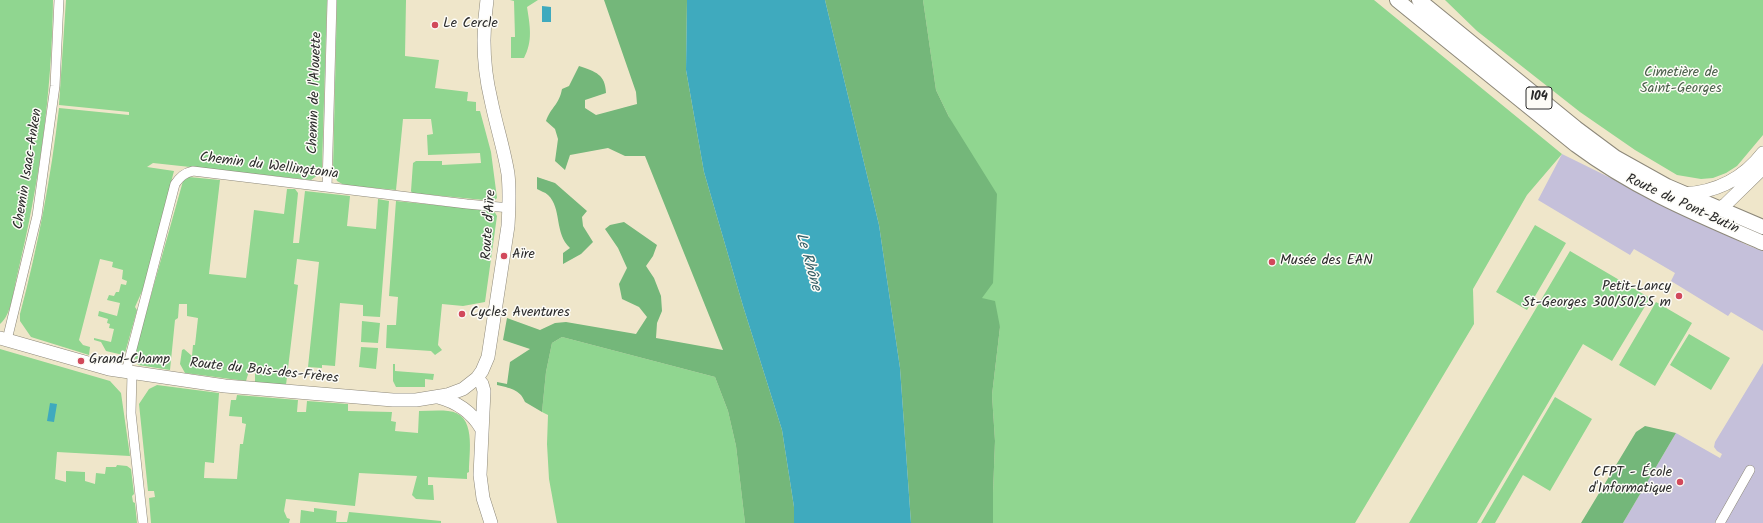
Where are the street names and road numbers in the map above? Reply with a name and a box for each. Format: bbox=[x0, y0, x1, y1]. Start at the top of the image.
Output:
street label: Chemin de l'Alouette bbox=[305, 31, 327, 155]
road number: 104 bbox=[1526, 87, 1552, 109]
street label: Chemin Isaac-Anken bbox=[11, 107, 47, 231]
street label: Chemin du Wellingtonia bbox=[199, 150, 339, 184]
street label: Route du Pont-Butin bbox=[1623, 171, 1741, 239]
street label: Route d'Aïre bbox=[479, 189, 501, 261]
street label: Route du Bois-des-Frères bbox=[189, 356, 339, 388]

